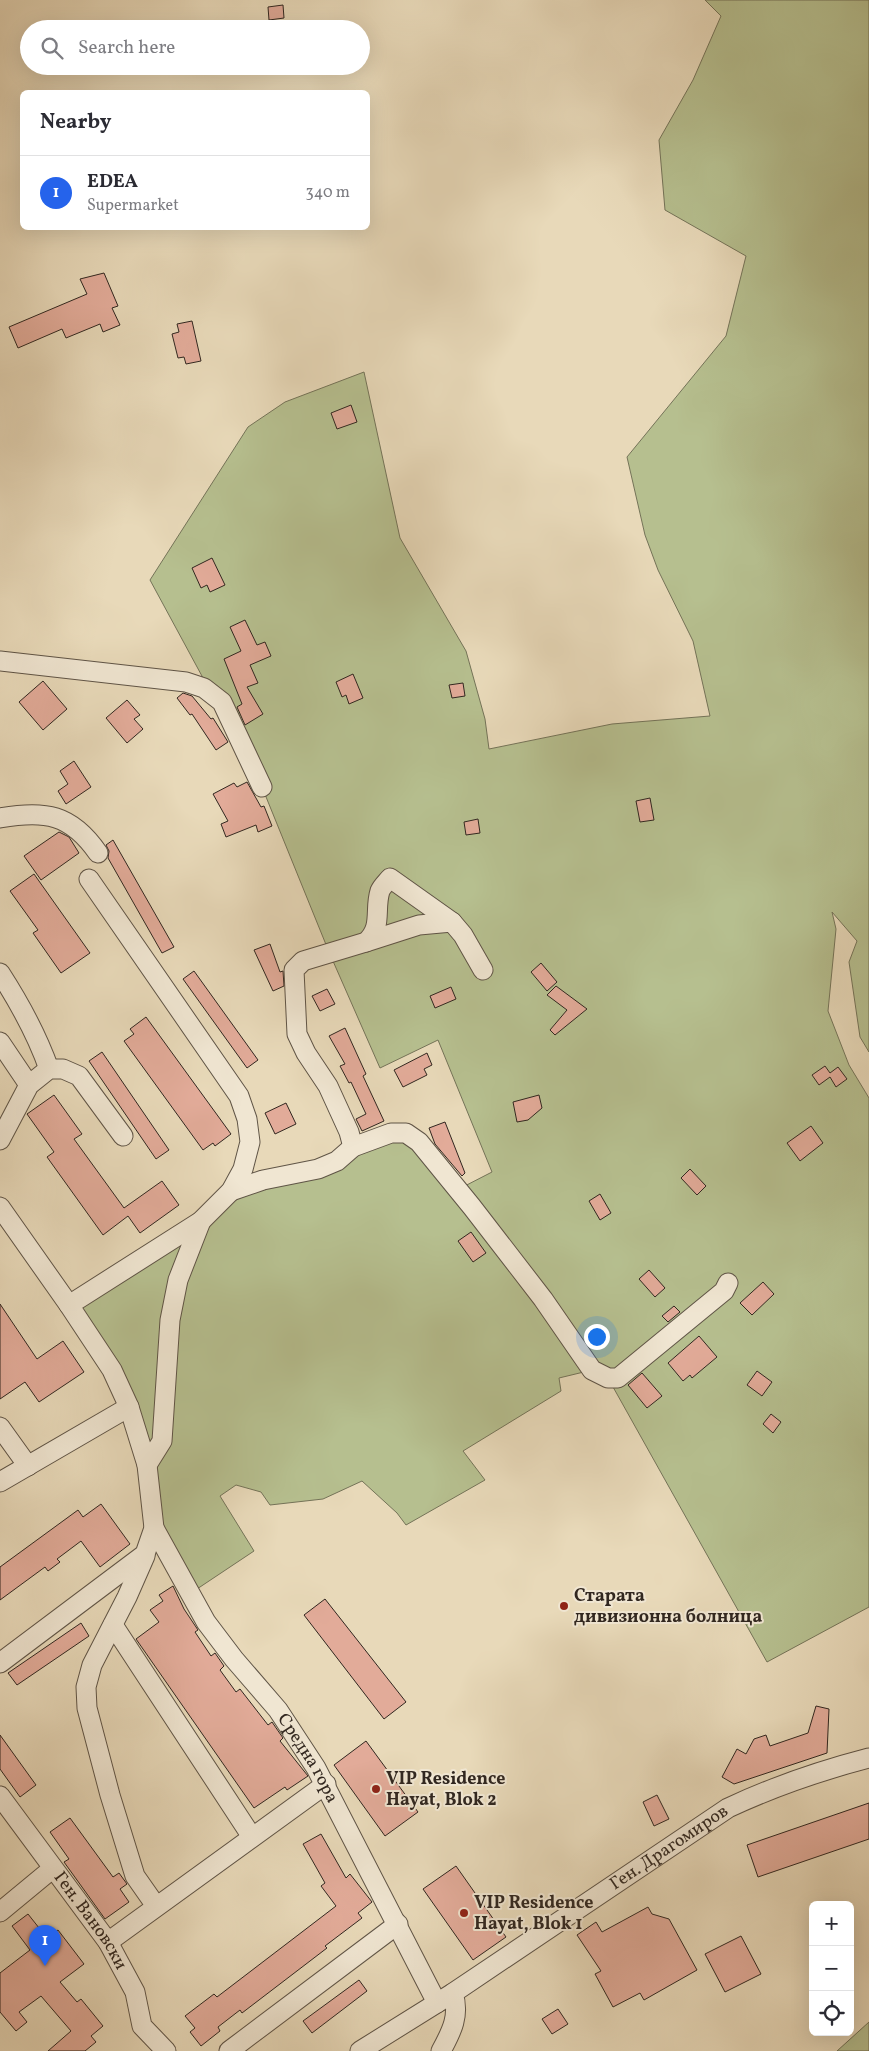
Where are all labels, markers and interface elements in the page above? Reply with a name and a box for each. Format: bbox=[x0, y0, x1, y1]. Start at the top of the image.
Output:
search box bbox=[20, 20, 370, 75]
icon: search bbox=[38, 34, 66, 62]
text: Search here bbox=[78, 35, 175, 61]
text: Nearby bbox=[40, 108, 111, 137]
text: EDEA bbox=[87, 169, 138, 195]
text: 1 bbox=[53, 182, 59, 204]
text: 340 m bbox=[306, 182, 350, 204]
text: Supermarket bbox=[87, 195, 179, 217]
your location bbox=[584, 1324, 610, 1350]
place label: Старата дивизионна болница bbox=[574, 1584, 762, 1630]
marker: Старата дивизионна болница bbox=[558, 1600, 570, 1612]
street label: Средна гора bbox=[271, 1708, 345, 1807]
place label: VIP Residence Hayat, Blok 2 bbox=[386, 1767, 506, 1813]
marker: VIP Residence Hayat, Blok 2 bbox=[370, 1783, 382, 1795]
street label: Ген. Драгомиров bbox=[605, 1799, 733, 1897]
street label: Ген. Вановски bbox=[47, 1866, 133, 1974]
place label: VIP Residence Hayat, Blok 1 bbox=[474, 1891, 594, 1937]
map controls bbox=[809, 1901, 854, 2036]
button: + bbox=[809, 1901, 854, 1946]
marker: VIP Residence Hayat, Blok 1 bbox=[458, 1907, 470, 1919]
pin: 1 bbox=[29, 1925, 61, 1966]
button: − bbox=[809, 1946, 854, 1991]
button: locate bbox=[809, 1991, 854, 2036]

